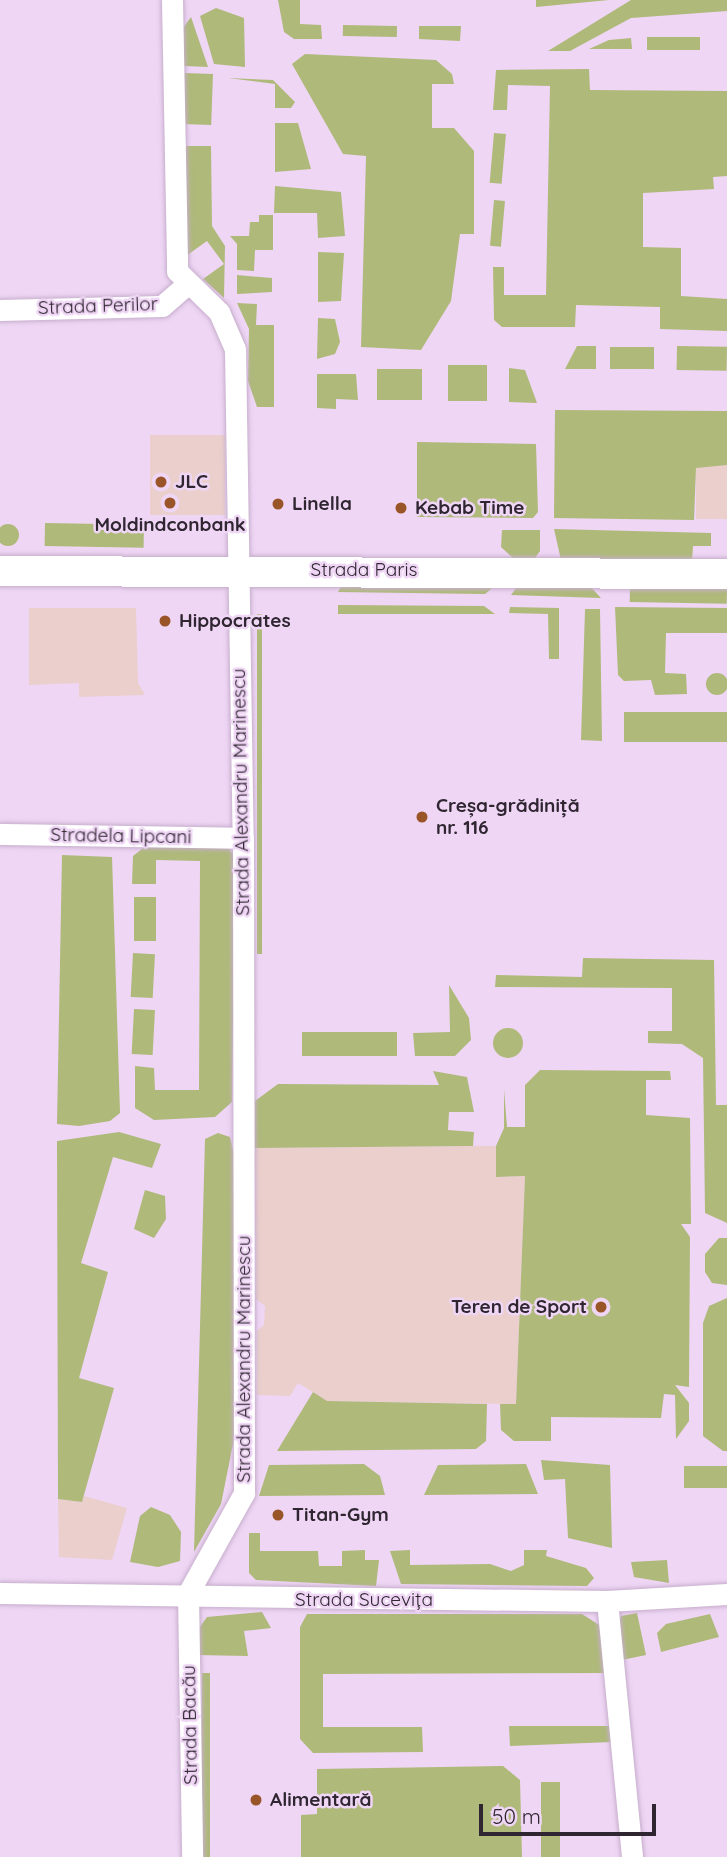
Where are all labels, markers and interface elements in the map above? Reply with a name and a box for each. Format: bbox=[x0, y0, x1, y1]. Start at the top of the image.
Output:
street label: Strada Perilor bbox=[38, 293, 158, 319]
place label: JLC bbox=[175, 471, 208, 493]
marker: JLC bbox=[153, 474, 169, 490]
place label: Linella bbox=[292, 493, 352, 515]
marker: Moldindconbank bbox=[162, 495, 178, 511]
marker: Linella bbox=[270, 496, 286, 512]
place label: Kebab Time bbox=[415, 497, 524, 519]
marker: Kebab Time bbox=[393, 500, 409, 516]
place label: Moldindconbank bbox=[94, 514, 246, 536]
street label: Strada Paris bbox=[311, 559, 417, 581]
place label: Hippocrates bbox=[179, 610, 291, 632]
marker: Hippocrates bbox=[157, 613, 173, 629]
street label: Strada Alexandru Marinescu bbox=[227, 668, 255, 916]
place label: Creșa-grădiniță nr. 116 bbox=[436, 795, 580, 839]
marker: Creșa-grădiniță nr. 116 bbox=[414, 809, 430, 825]
street label: Stradela Lipcani bbox=[50, 823, 192, 849]
street label: Strada Alexandru Marinescu bbox=[233, 1235, 255, 1483]
place label: Teren de Sport bbox=[451, 1296, 587, 1318]
marker: Teren de Sport bbox=[593, 1299, 609, 1315]
place label: Titan-Gym bbox=[292, 1504, 389, 1526]
marker: Titan-Gym bbox=[270, 1507, 286, 1523]
street label: Strada Sucevița bbox=[295, 1589, 433, 1611]
street label: Strada Bacău bbox=[178, 1665, 202, 1785]
place label: Alimentară bbox=[270, 1789, 371, 1811]
scale bar bbox=[482, 1790, 659, 1834]
marker: Alimentară bbox=[248, 1792, 264, 1808]
text: 50 m bbox=[492, 1803, 541, 1829]

